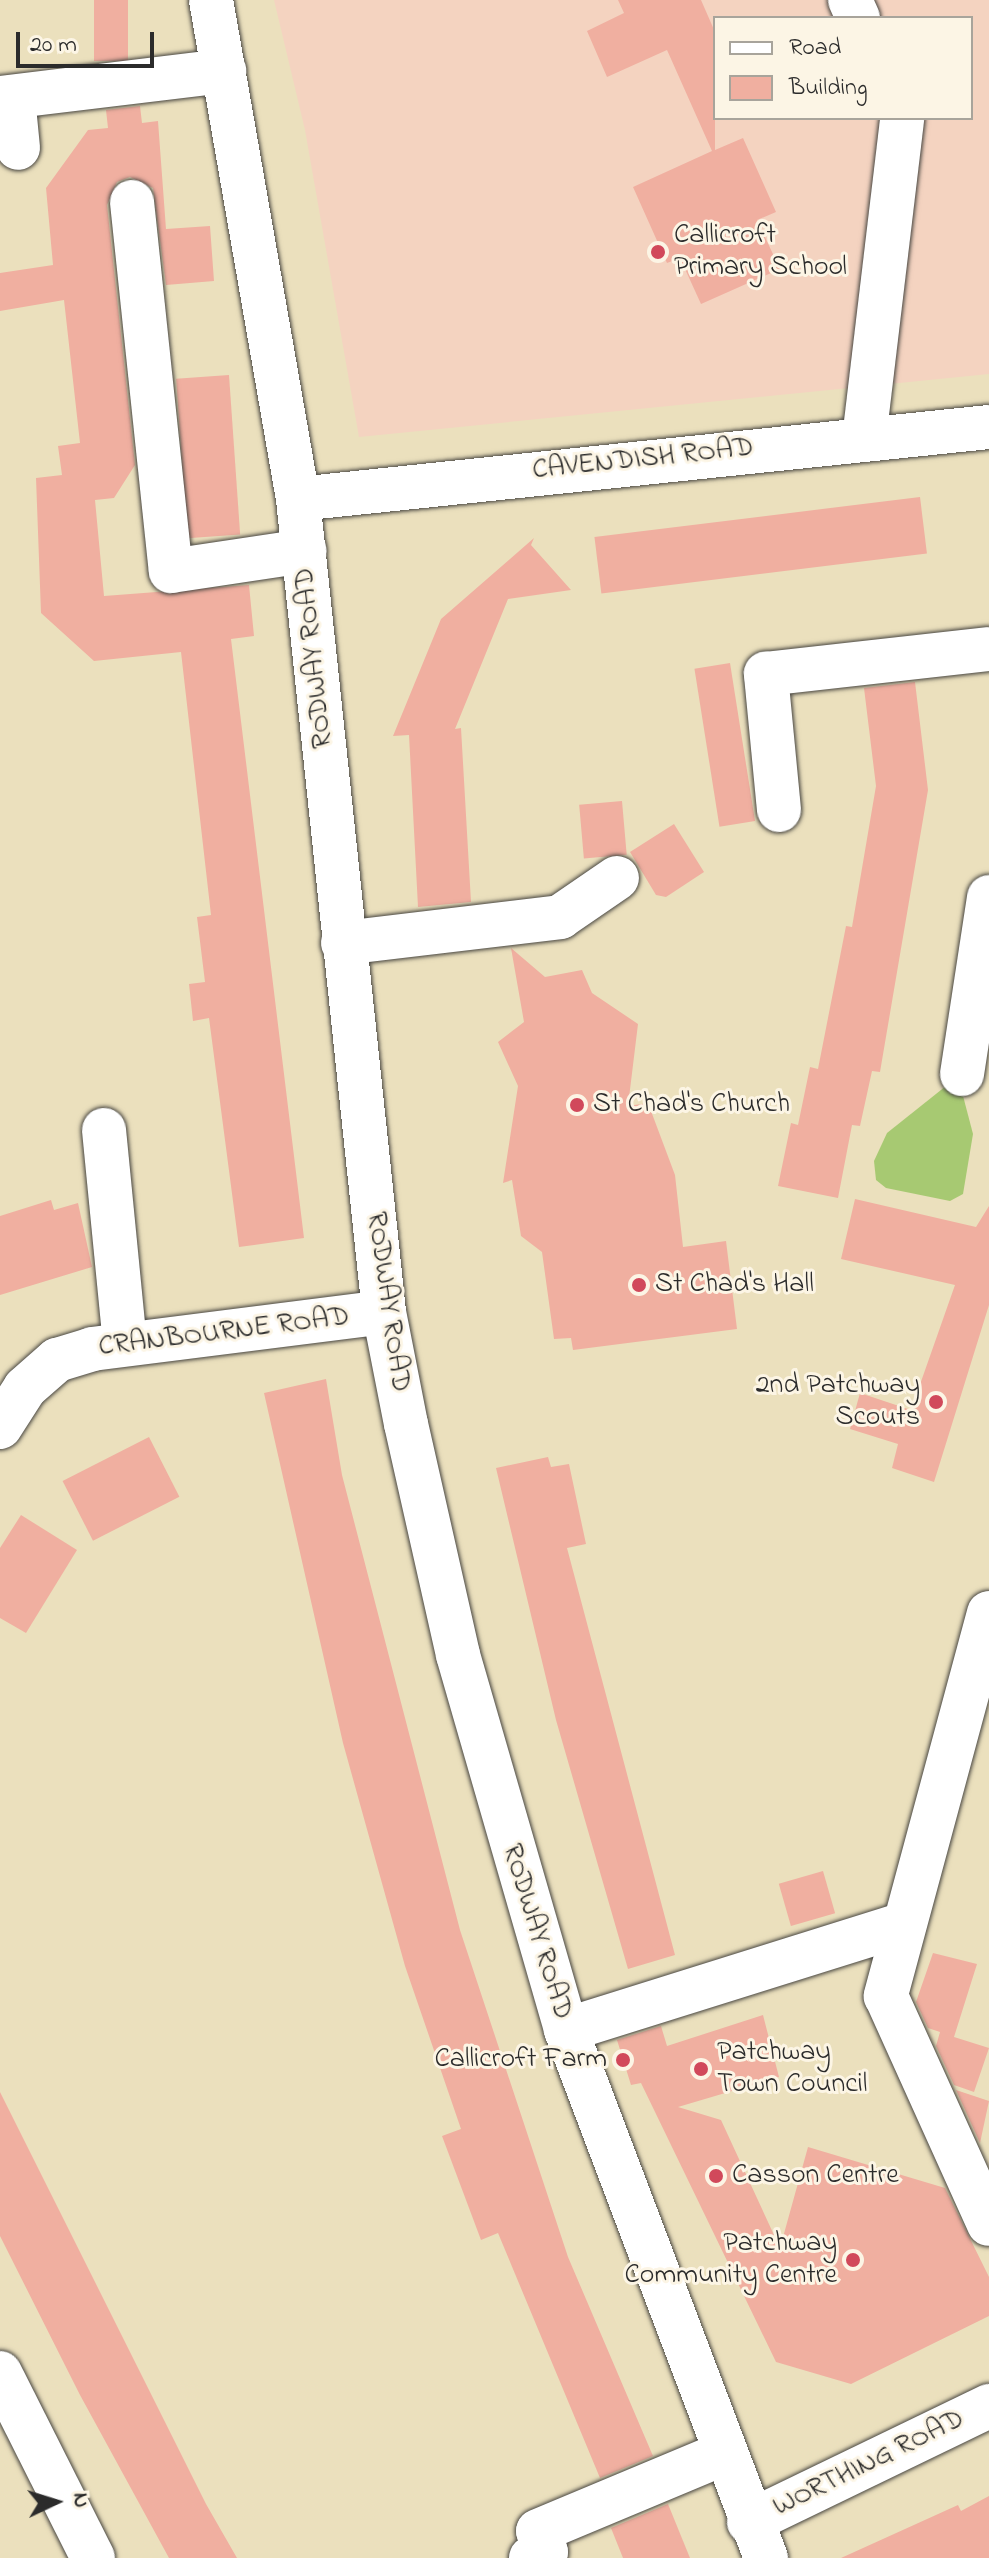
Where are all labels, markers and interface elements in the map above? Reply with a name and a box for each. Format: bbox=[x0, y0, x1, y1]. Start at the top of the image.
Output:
scale bar bbox=[20, 16, 158, 66]
legend bbox=[713, 16, 973, 120]
text: 20 m bbox=[30, 28, 77, 63]
text: Road bbox=[789, 31, 841, 66]
text: Building bbox=[789, 71, 868, 106]
place label: Callicroft Primary School bbox=[674, 219, 847, 285]
marker: Callicroft Primary School bbox=[649, 243, 667, 261]
street label: CAVENDISH ROAD bbox=[531, 432, 755, 488]
street label: RODWAY ROAD bbox=[289, 566, 341, 750]
place label: St Chad's Church bbox=[593, 1088, 790, 1122]
marker: St Chad's Church bbox=[568, 1096, 586, 1114]
street label: RODWAY ROAD bbox=[358, 1210, 416, 1394]
place label: St Chad's Hall bbox=[655, 1268, 814, 1302]
marker: St Chad's Hall bbox=[630, 1276, 648, 1294]
street label: CRANBOURNE ROAD bbox=[97, 1301, 351, 1365]
place label: 2nd Patchway Scouts bbox=[756, 1369, 920, 1435]
marker: 2nd Patchway Scouts bbox=[927, 1393, 945, 1411]
street label: RODWAY ROAD bbox=[493, 1840, 579, 2024]
place label: Patchway Town Council bbox=[717, 2036, 867, 2102]
place label: Callicroft Farm bbox=[434, 2043, 607, 2077]
marker: Callicroft Farm bbox=[614, 2051, 632, 2069]
marker: Patchway Town Council bbox=[692, 2060, 710, 2078]
place label: Casson Centre bbox=[732, 2159, 899, 2193]
marker: Casson Centre bbox=[707, 2167, 725, 2185]
place label: Patchway Community Centre bbox=[625, 2227, 837, 2293]
marker: Patchway Community Centre bbox=[844, 2251, 862, 2269]
street label: WORTHING ROAD bbox=[768, 2403, 970, 2525]
north arrow bbox=[16, 2462, 96, 2542]
text: N bbox=[63, 2492, 96, 2509]

